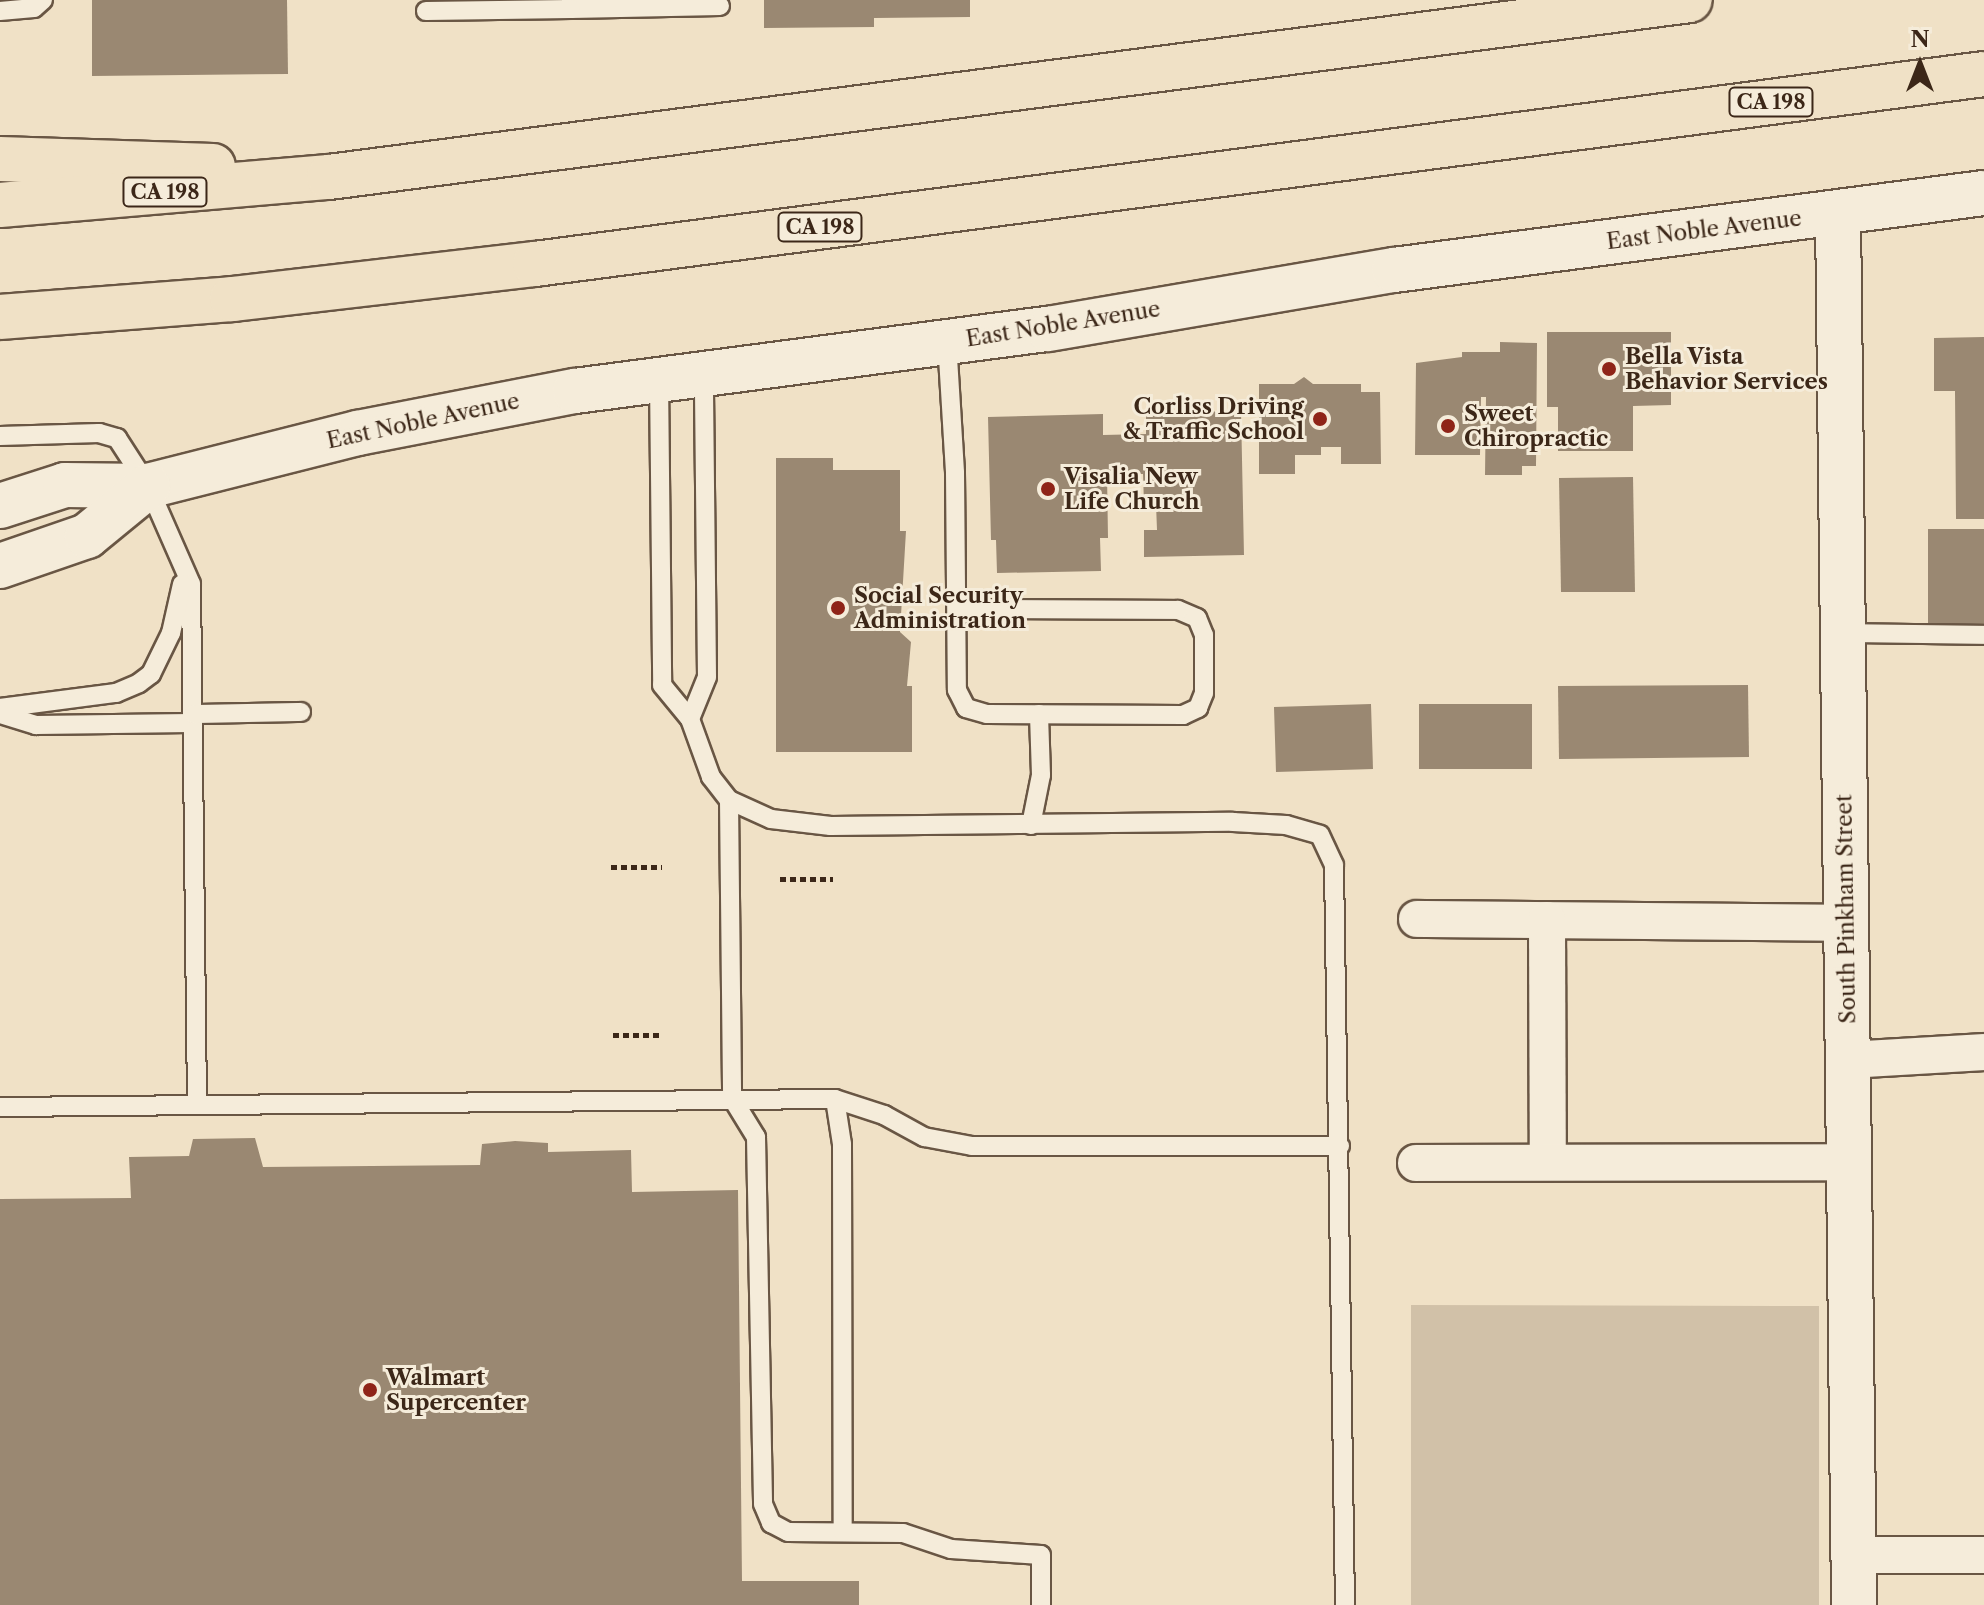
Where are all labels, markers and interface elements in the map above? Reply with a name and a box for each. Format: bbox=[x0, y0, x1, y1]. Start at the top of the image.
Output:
north arrow bbox=[1880, 24, 1960, 104]
text: N bbox=[1910, 26, 1930, 53]
road number: CA 198 bbox=[1727, 86, 1815, 118]
road number: CA 198 bbox=[121, 176, 209, 208]
street label: East Noble Avenue bbox=[1605, 205, 1803, 255]
road number: CA 198 bbox=[776, 211, 864, 243]
street label: East Noble Avenue bbox=[964, 296, 1162, 352]
place label: Bella Vista Behavior Services bbox=[1625, 343, 1828, 394]
marker: Bella Vista Behavior Services bbox=[1600, 360, 1618, 378]
street label: East Noble Avenue bbox=[324, 388, 522, 454]
place label: Corliss Driving & Traffic School bbox=[1122, 393, 1304, 444]
place label: Sweet Chiropractic bbox=[1464, 400, 1608, 452]
marker: Corliss Driving & Traffic School bbox=[1311, 410, 1329, 428]
marker: Sweet Chiropractic bbox=[1439, 417, 1457, 435]
place label: Visalia New Life Church bbox=[1064, 463, 1200, 514]
marker: Visalia New Life Church bbox=[1039, 480, 1057, 498]
place label: Social Security Administration bbox=[854, 582, 1026, 634]
marker: Social Security Administration bbox=[829, 599, 847, 617]
street label: South Pinkham Street bbox=[1831, 794, 1861, 1024]
place label: Walmart Supercenter bbox=[386, 1364, 526, 1416]
marker: Walmart Supercenter bbox=[361, 1381, 379, 1399]

